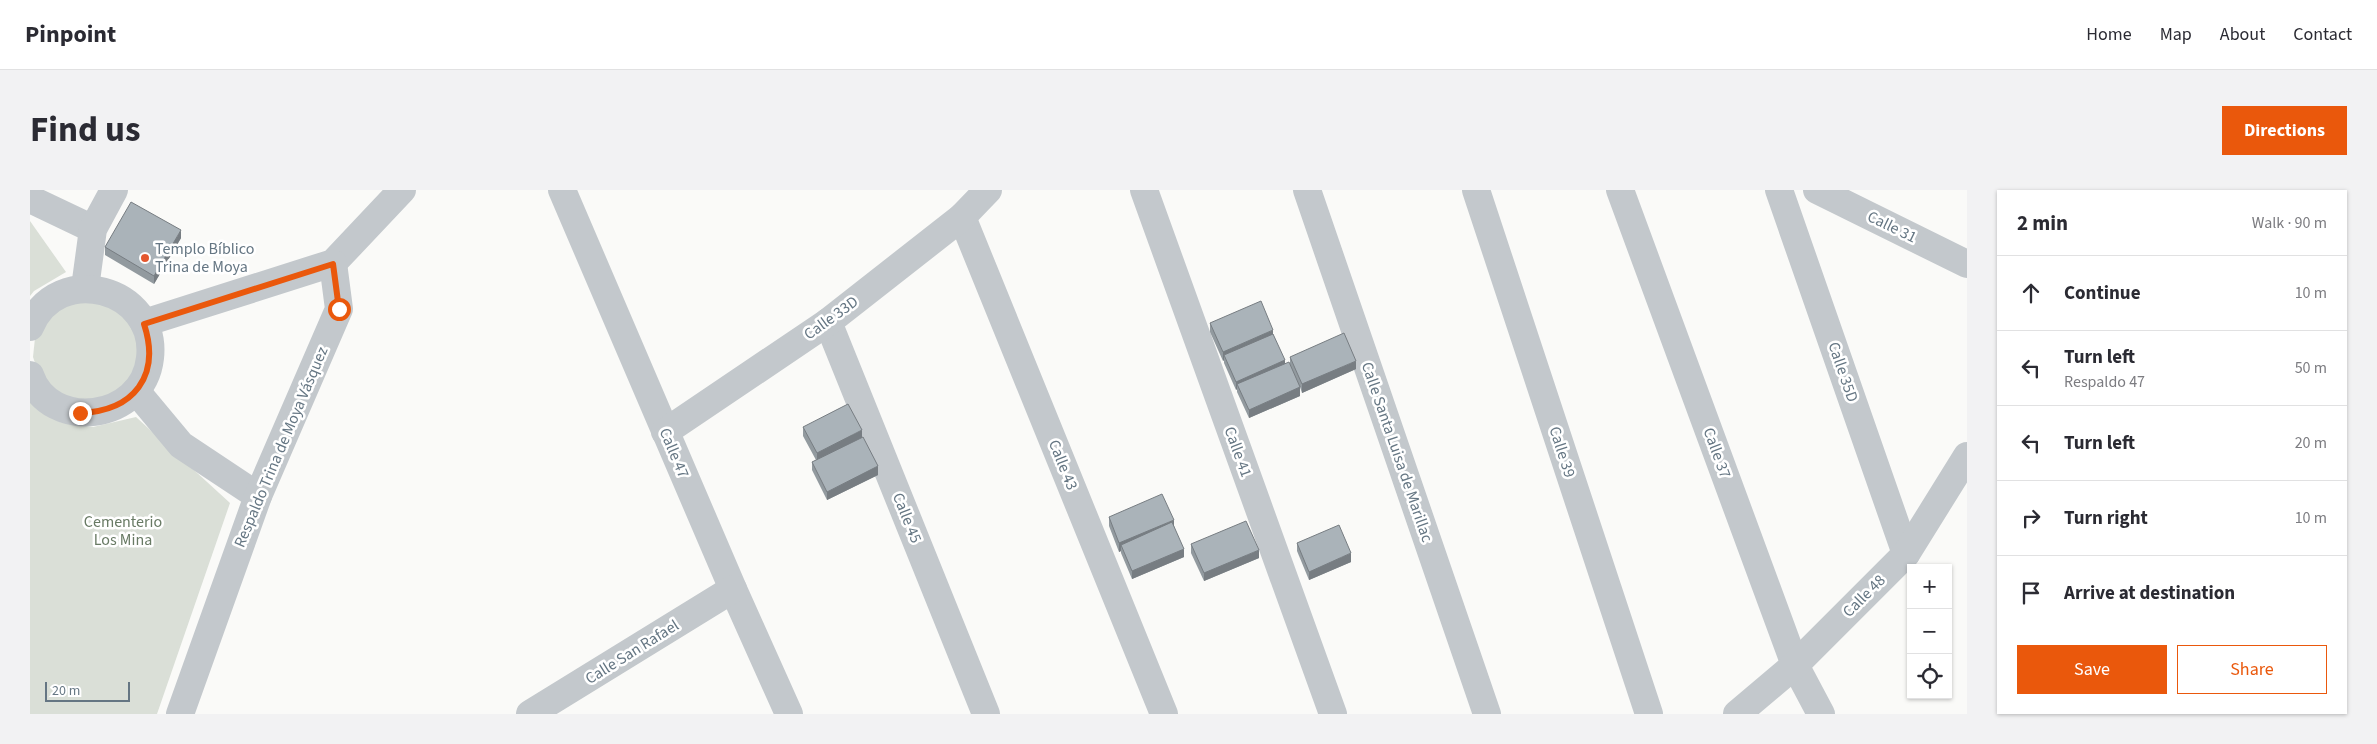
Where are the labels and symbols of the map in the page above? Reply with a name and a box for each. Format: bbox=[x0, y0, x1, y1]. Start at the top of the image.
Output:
street label: Calle 31 bbox=[1864, 206, 1920, 248]
place label: Templo Bíblico Trina de Moya bbox=[155, 238, 254, 278]
marker: Templo Bíblico Trina de Moya bbox=[139, 252, 151, 264]
street label: Calle 33D bbox=[799, 291, 863, 345]
route start bbox=[328, 298, 351, 321]
street label: Calle 35D bbox=[1822, 339, 1864, 405]
street label: Respaldo Trina de Moya Vásquez bbox=[229, 343, 333, 551]
street label: Calle Santa Luisa de Marillac bbox=[1356, 359, 1438, 545]
route end bbox=[69, 402, 92, 425]
street label: Calle 41 bbox=[1219, 424, 1257, 480]
street label: Calle 39 bbox=[1543, 424, 1581, 480]
street label: Calle 47 bbox=[654, 425, 694, 481]
street label: Calle 37 bbox=[1698, 425, 1736, 481]
street label: Calle 43 bbox=[1043, 437, 1083, 493]
street label: Calle 45 bbox=[887, 490, 927, 546]
park label: Cementerio Los Mina bbox=[84, 511, 162, 551]
street label: Calle 48 bbox=[1838, 570, 1890, 622]
street label: Calle San Rafael bbox=[581, 614, 683, 690]
scale bar bbox=[45, 679, 130, 702]

